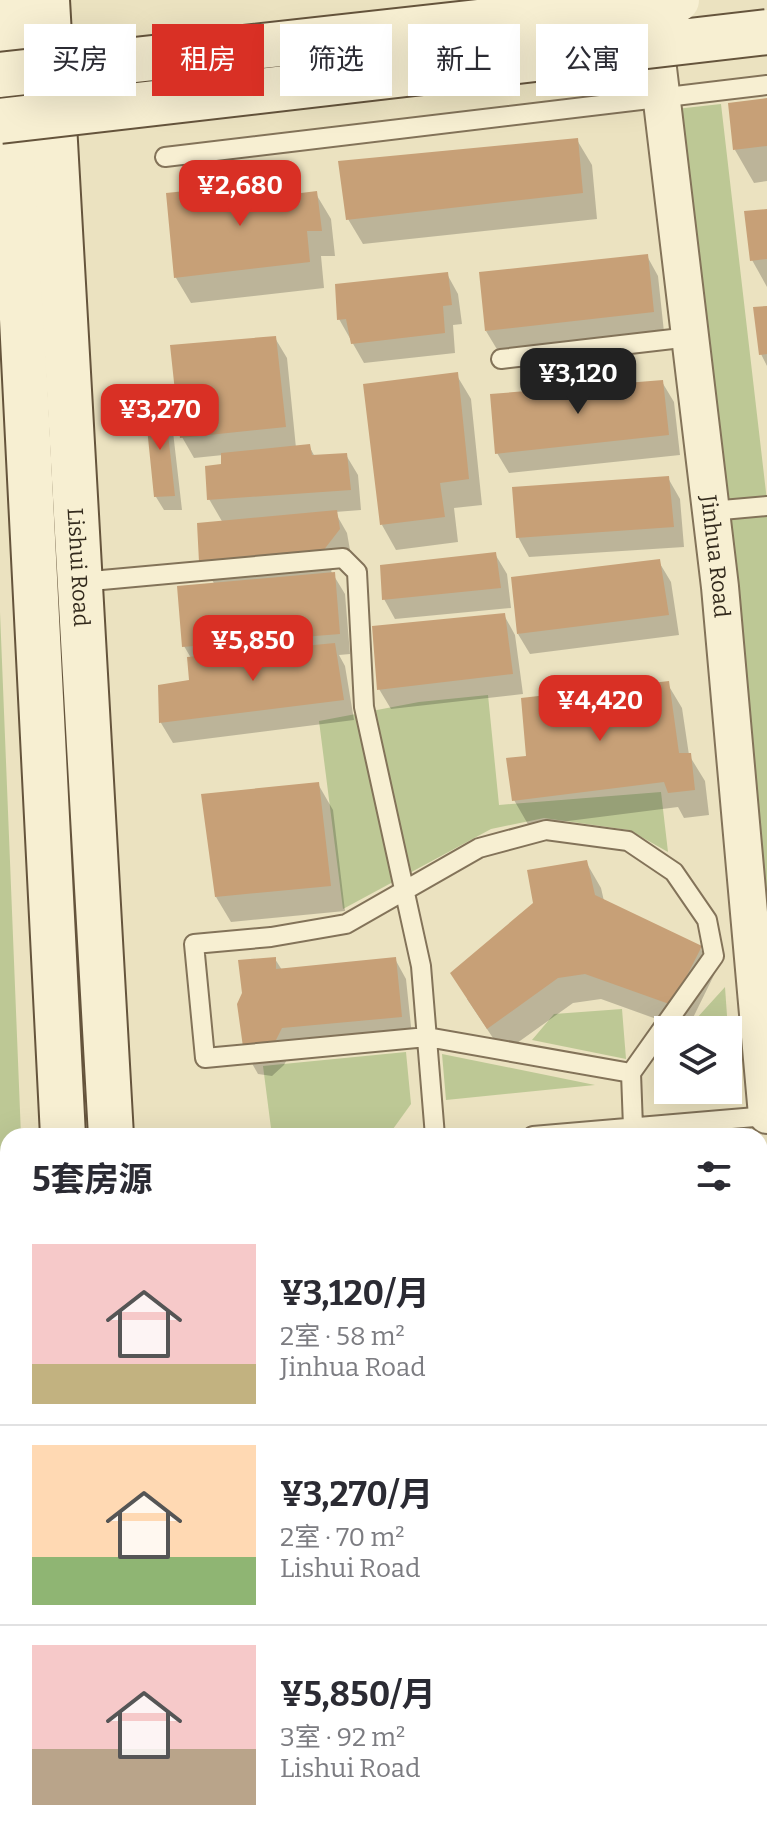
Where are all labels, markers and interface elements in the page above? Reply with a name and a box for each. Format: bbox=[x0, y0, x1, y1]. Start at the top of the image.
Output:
chip: 买房 bbox=[24, 24, 136, 96]
chip: 租房 bbox=[152, 24, 264, 96]
chip: 筛选 bbox=[280, 24, 392, 96]
chip: 新上 bbox=[408, 24, 520, 96]
chip: 公寓 bbox=[536, 24, 648, 96]
pin: ¥2,680 bbox=[175, 160, 305, 228]
text: ¥2,680 bbox=[197, 170, 283, 201]
pin: ¥3,120 bbox=[513, 348, 643, 416]
text: ¥3,120 bbox=[538, 358, 618, 389]
pin: ¥3,270 bbox=[95, 384, 225, 452]
text: ¥3,270 bbox=[119, 394, 201, 425]
street label: Jinhua Road bbox=[695, 492, 736, 619]
street label: Lishui Road bbox=[62, 507, 96, 627]
pin: ¥5,850 bbox=[188, 615, 318, 683]
text: ¥5,850 bbox=[211, 625, 295, 656]
pin: ¥4,420 bbox=[535, 675, 665, 743]
text: ¥4,420 bbox=[557, 685, 643, 716]
map controls bbox=[654, 1016, 742, 1104]
button: layers bbox=[654, 1016, 742, 1104]
icon: filters bbox=[692, 1154, 736, 1198]
text: 5套房源 bbox=[32, 1159, 153, 1200]
text: ¥3,120/月 bbox=[280, 1273, 430, 1314]
icon: home bbox=[96, 1276, 192, 1372]
text: 2室 · 58 m² bbox=[280, 1321, 405, 1352]
text: Jinhua Road bbox=[280, 1352, 426, 1383]
text: ¥3,270/月 bbox=[280, 1474, 433, 1515]
icon: home bbox=[96, 1477, 192, 1573]
text: 2室 · 70 m² bbox=[280, 1522, 405, 1553]
text: Lishui Road bbox=[280, 1553, 421, 1584]
text: ¥5,850/月 bbox=[280, 1674, 436, 1715]
icon: home bbox=[96, 1677, 192, 1773]
text: 3室 · 92 m² bbox=[280, 1722, 405, 1753]
text: Lishui Road bbox=[280, 1753, 421, 1784]

